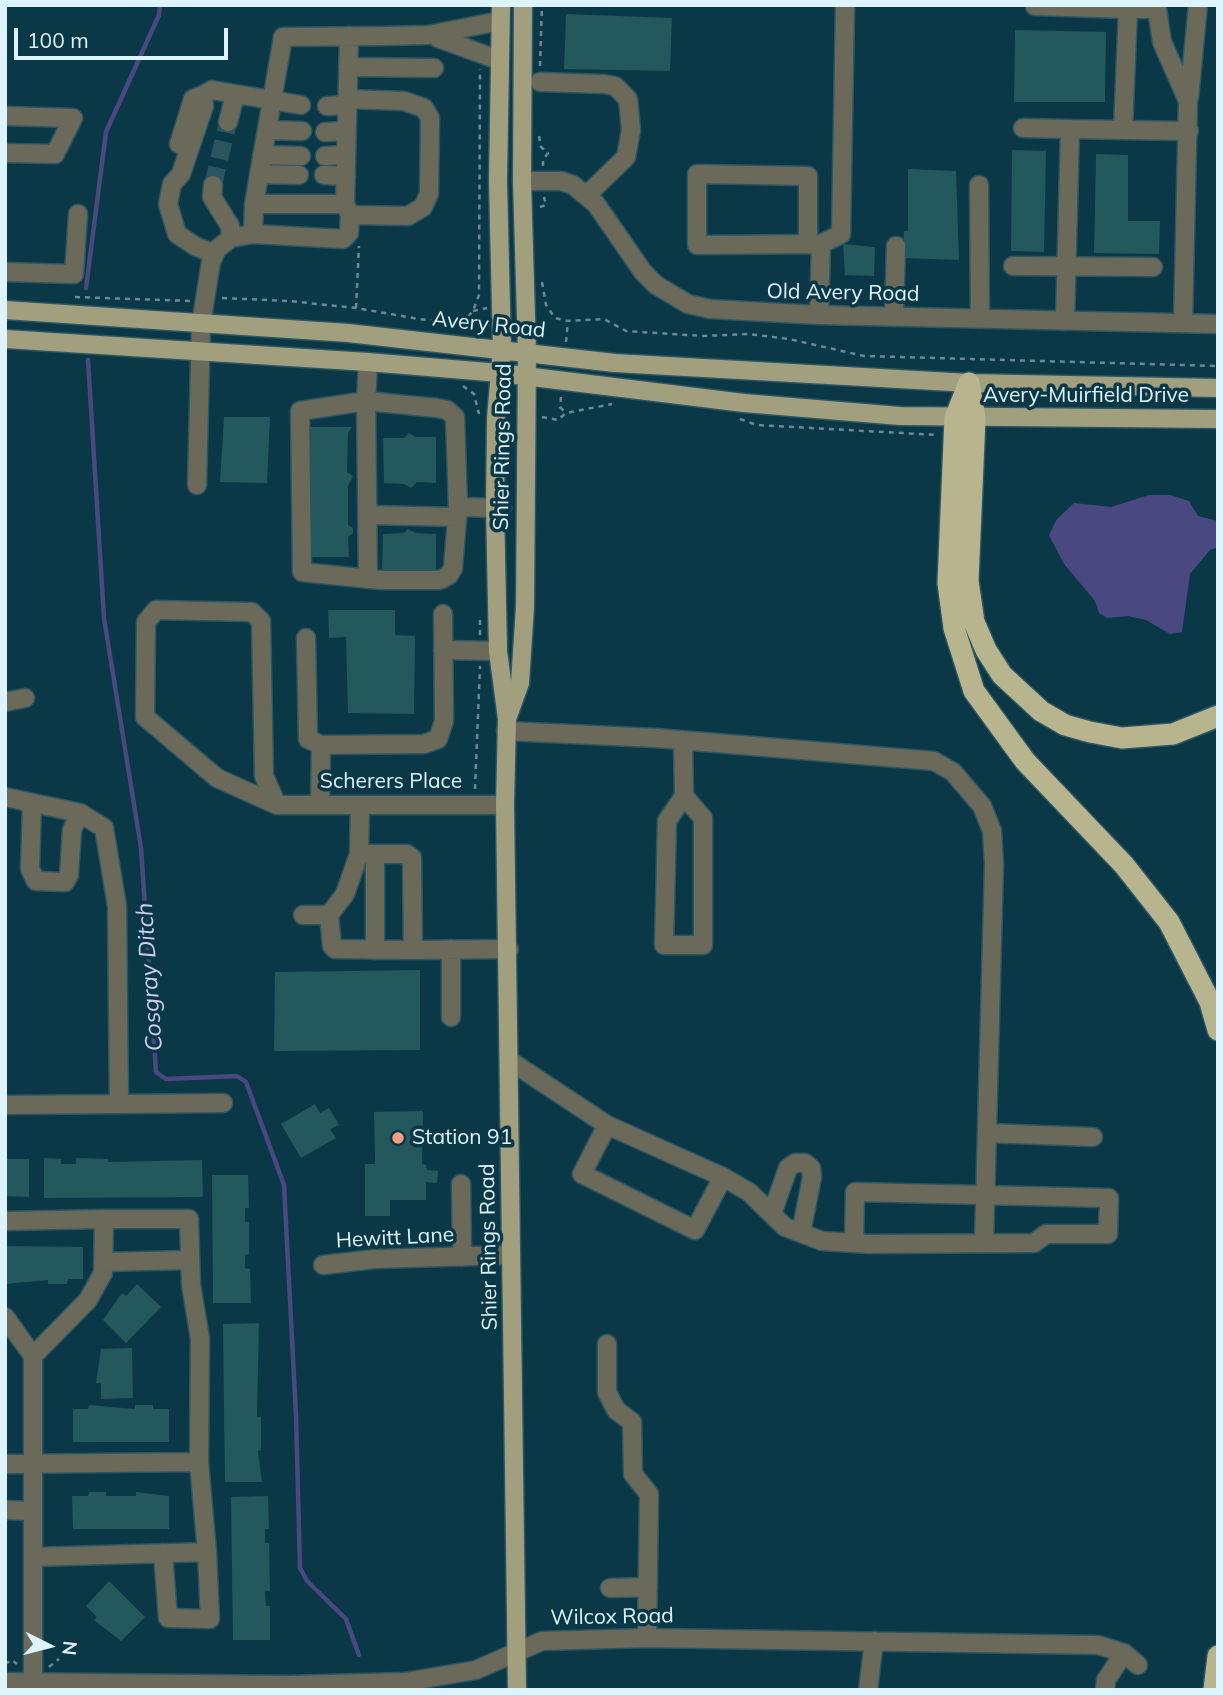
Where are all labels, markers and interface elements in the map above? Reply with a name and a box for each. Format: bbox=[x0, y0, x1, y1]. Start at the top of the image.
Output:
scale bar bbox=[18, 14, 231, 58]
text: 100 m bbox=[27, 27, 89, 53]
street label: Old Avery Road bbox=[766, 279, 920, 307]
street label: Avery Road bbox=[431, 307, 547, 343]
street label: Shier Rings Road bbox=[489, 363, 517, 531]
street label: Avery-Muirfield Drive bbox=[983, 383, 1189, 409]
street label: Scherers Place bbox=[320, 769, 462, 795]
water label: Cosgray Ditch bbox=[131, 902, 169, 1052]
place label: Station 91 bbox=[412, 1125, 512, 1151]
marker: Station 91 bbox=[390, 1130, 406, 1146]
street label: Shier Rings Road bbox=[475, 1163, 503, 1331]
street label: Hewitt Lane bbox=[335, 1222, 455, 1254]
street label: Wilcox Road bbox=[550, 1603, 674, 1631]
north arrow bbox=[14, 1611, 84, 1681]
text: N bbox=[57, 1640, 83, 1657]

